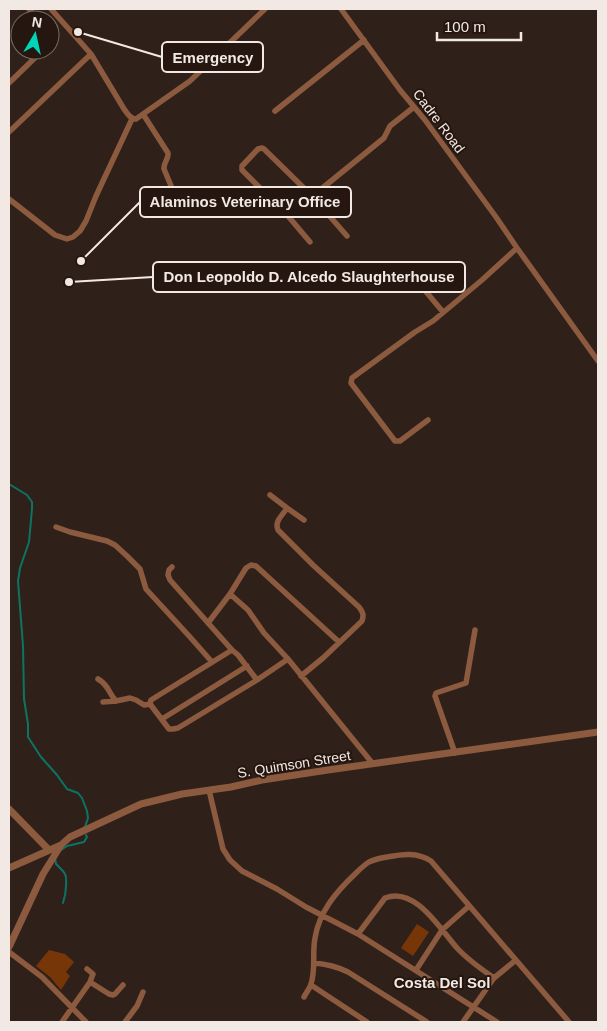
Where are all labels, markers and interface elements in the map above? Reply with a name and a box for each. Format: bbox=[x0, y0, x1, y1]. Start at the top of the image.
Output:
north arrow bbox=[10, 10, 60, 60]
scale bar bbox=[437, 10, 521, 42]
text: N bbox=[31, 13, 43, 31]
text: 100 m bbox=[444, 18, 486, 35]
callout: Emergency bbox=[162, 42, 263, 72]
text: Emergency bbox=[173, 49, 254, 66]
street label: Cadre Road bbox=[410, 86, 468, 156]
callout: Alaminos Veterinary Office bbox=[140, 187, 351, 217]
text: Alaminos Veterinary Office bbox=[150, 193, 340, 210]
callout: Don Leopoldo D. Alcedo Slaughterhouse bbox=[153, 262, 465, 292]
text: Don Leopoldo D. Alcedo Slaughterhouse bbox=[163, 268, 455, 285]
street label: S. Quimson Street bbox=[236, 747, 352, 781]
district label: Costa Del Sol bbox=[394, 974, 490, 991]

